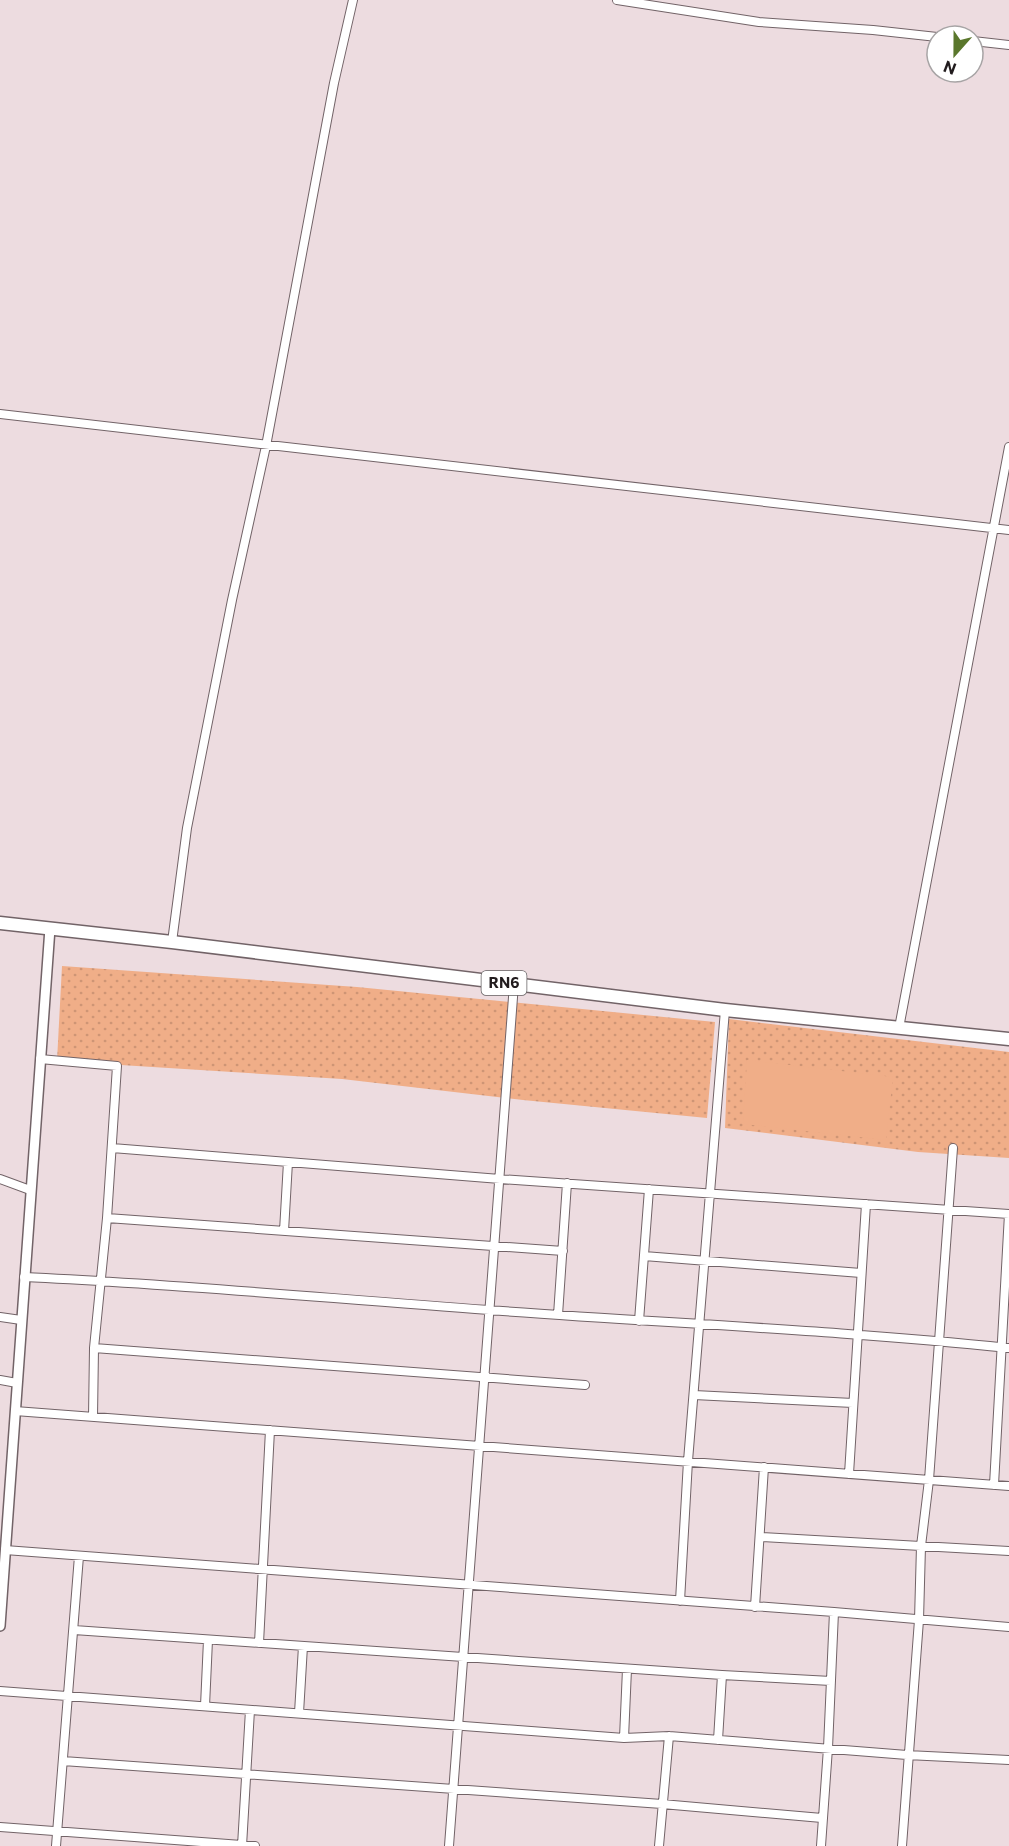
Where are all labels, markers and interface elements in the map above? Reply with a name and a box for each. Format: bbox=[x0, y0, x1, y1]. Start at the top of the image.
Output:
north arrow bbox=[925, 24, 985, 84]
text: N bbox=[940, 57, 958, 79]
road number: RN6 bbox=[482, 971, 526, 995]

